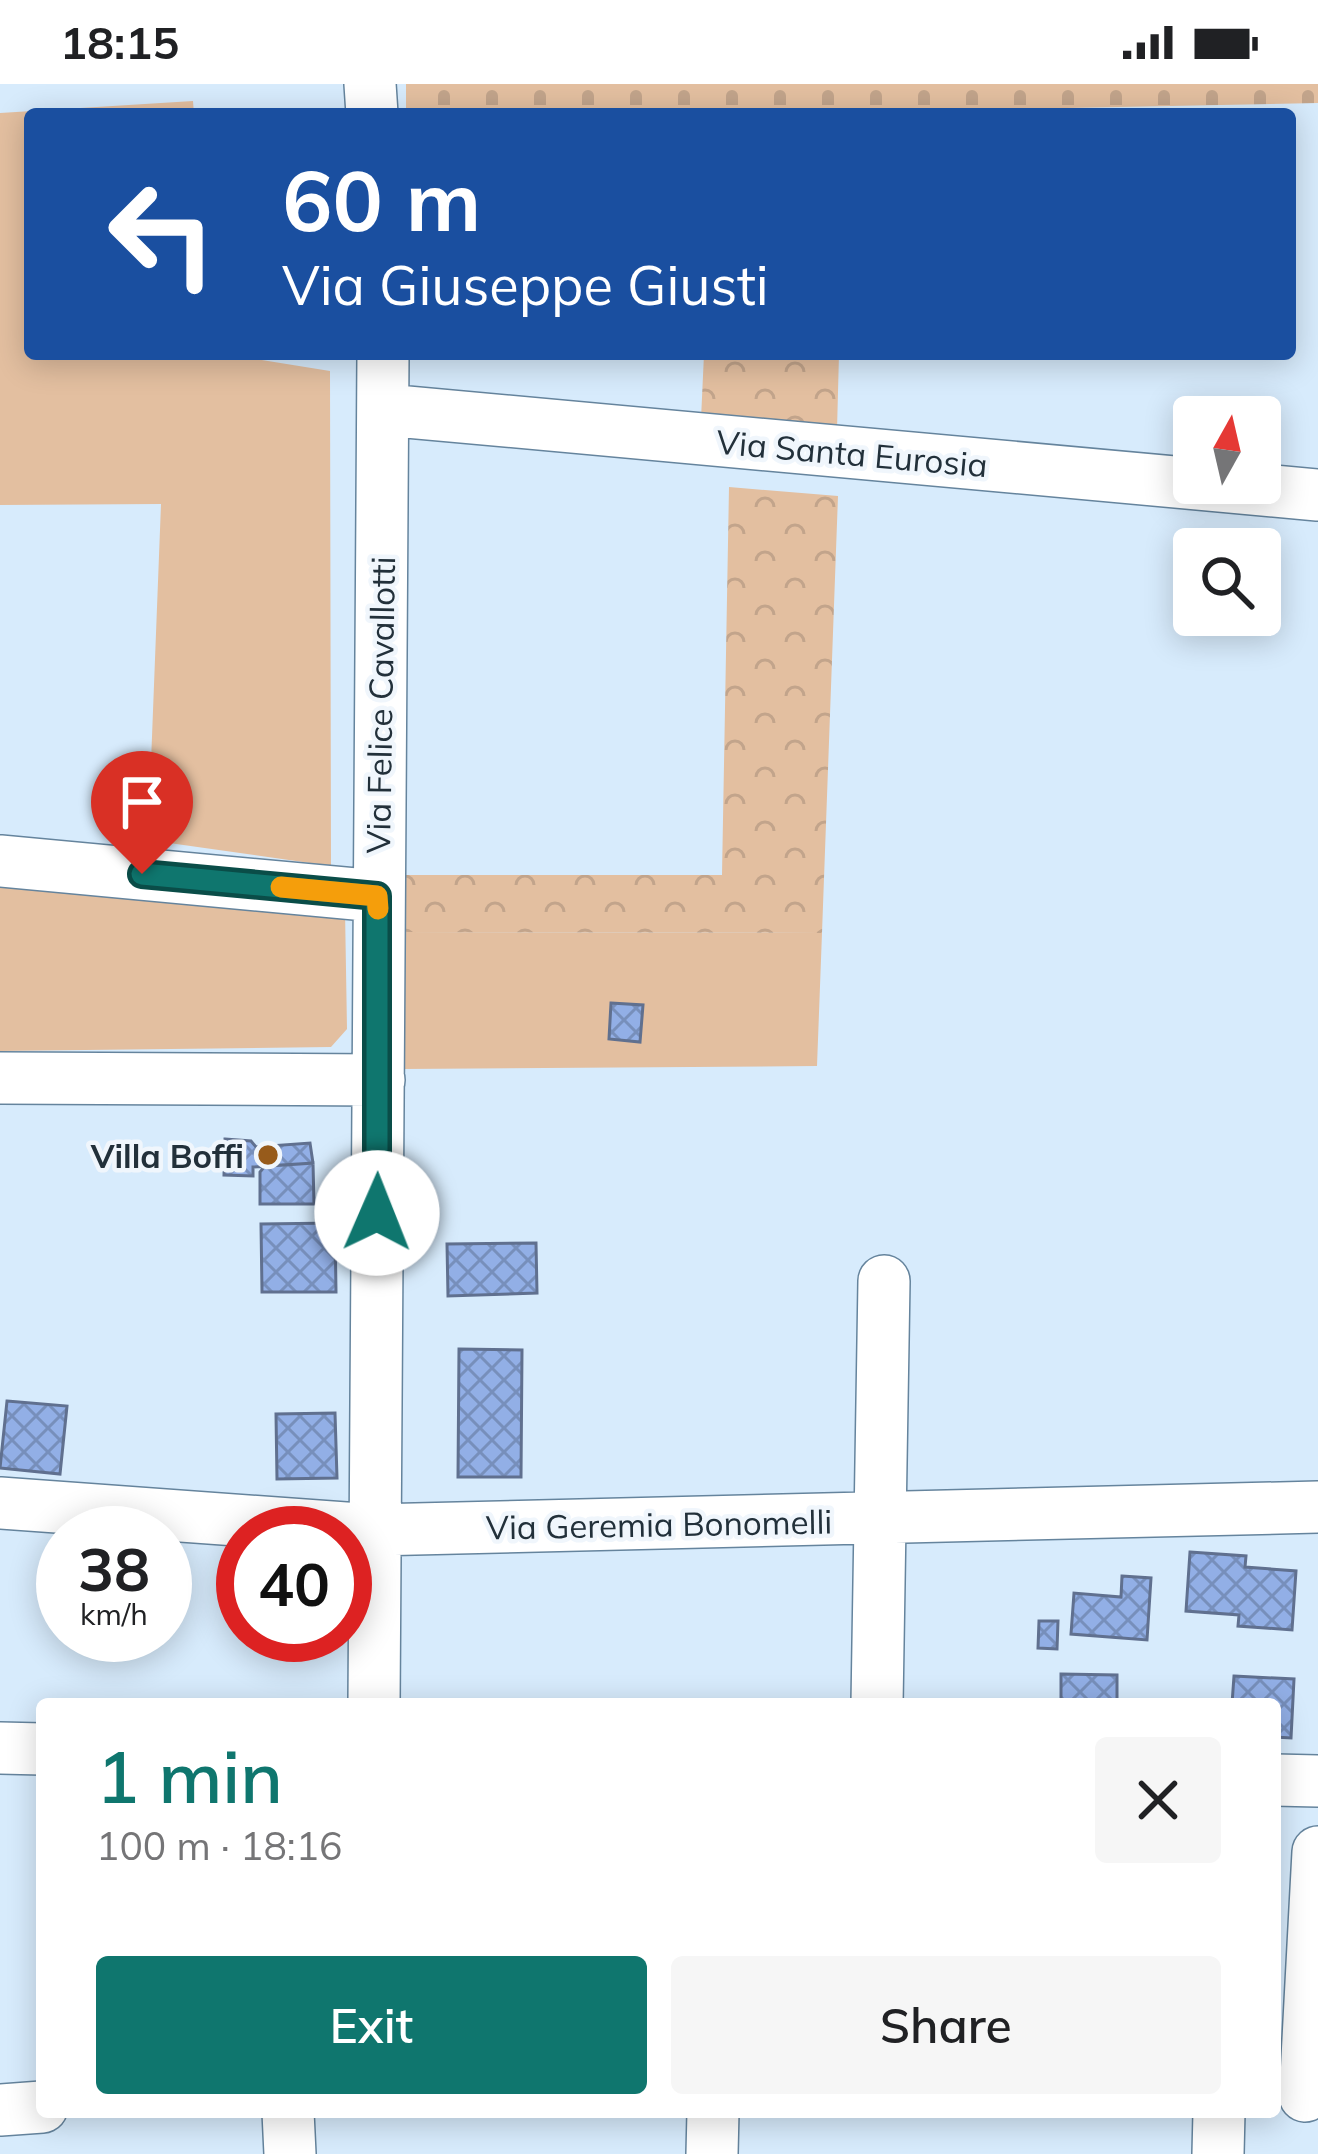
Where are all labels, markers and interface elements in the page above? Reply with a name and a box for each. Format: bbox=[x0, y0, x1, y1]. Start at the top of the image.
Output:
text: 18:15 bbox=[60, 14, 179, 70]
text: 60 m bbox=[282, 147, 481, 252]
icon: left bbox=[84, 156, 240, 312]
text: Via Giuseppe Giusti bbox=[282, 251, 769, 319]
north arrow bbox=[1173, 396, 1281, 504]
map controls bbox=[1173, 396, 1281, 636]
street label: Via Santa Eurosia bbox=[715, 421, 989, 485]
button: search bbox=[1173, 528, 1281, 636]
street label: Via Felice Cavallotti bbox=[357, 556, 403, 854]
pin bbox=[91, 751, 193, 874]
icon: arrive bbox=[109, 769, 175, 835]
place label: Villa Boffi bbox=[90, 1135, 244, 1176]
marker: Villa Boffi bbox=[255, 1142, 281, 1168]
position arrow bbox=[314, 1150, 440, 1276]
street label: Via Geremia Bonomelli bbox=[486, 1500, 832, 1548]
speed limit sign: 40 bbox=[216, 1506, 372, 1662]
text: 38 bbox=[78, 1531, 150, 1606]
text: km/h bbox=[80, 1595, 148, 1633]
text: 1 min bbox=[96, 1731, 283, 1821]
button: close bbox=[1095, 1737, 1221, 1863]
text: 100 m · 18:16 bbox=[96, 1821, 342, 1870]
button: Exit bbox=[96, 1956, 647, 2094]
button: Share bbox=[671, 1956, 1221, 2094]

